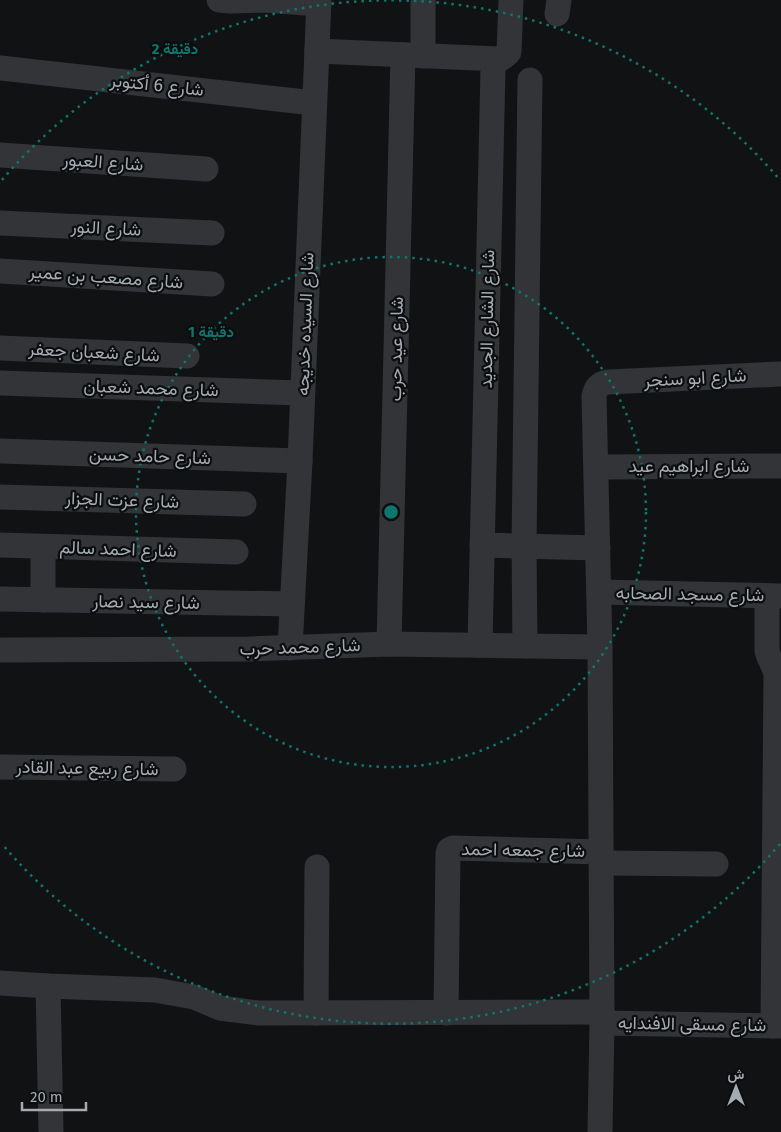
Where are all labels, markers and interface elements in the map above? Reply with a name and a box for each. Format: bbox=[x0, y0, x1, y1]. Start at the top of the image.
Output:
text: 2 دقيقة bbox=[152, 40, 198, 58]
street label: شارع 6 أكتوبر bbox=[108, 69, 205, 102]
street label: شارع العبور bbox=[61, 148, 144, 177]
street label: شارع النور bbox=[69, 215, 142, 242]
street label: شارع الشارع الجديد bbox=[475, 249, 500, 389]
street label: شارع السيده خديجه bbox=[292, 252, 319, 396]
street label: شارع مصعب بن عمير bbox=[27, 261, 184, 294]
street label: شارع عيد حرب bbox=[384, 297, 409, 401]
text: 1 دقيقة bbox=[188, 323, 234, 341]
street label: شارع شعبان جعفر bbox=[27, 338, 160, 367]
street label: شارع ابو سنجر bbox=[642, 364, 747, 393]
street label: شارع محمد شعبان bbox=[83, 375, 219, 402]
street label: شارع حامد حسن bbox=[89, 443, 211, 470]
street label: شارع ابراهيم عيد bbox=[628, 455, 750, 478]
street label: شارع عزت الجزار bbox=[64, 487, 179, 514]
centre of rings bbox=[382, 503, 400, 521]
street label: شارع احمد سالم bbox=[59, 536, 177, 563]
street label: شارع مسجد الصحابه bbox=[615, 582, 765, 607]
street label: شارع سيد نصار bbox=[91, 590, 200, 615]
street label: شارع محمد حرب bbox=[239, 634, 361, 661]
street label: شارع ربيع عبد القادر bbox=[14, 756, 159, 781]
street label: شارع جمعه احمد bbox=[461, 838, 585, 863]
street label: شارع مسقى الافندايه bbox=[618, 1012, 766, 1037]
north arrow bbox=[711, 1062, 761, 1112]
text: ش bbox=[728, 1066, 745, 1083]
scale bar bbox=[22, 1080, 86, 1112]
text: 20 m bbox=[30, 1088, 63, 1106]

